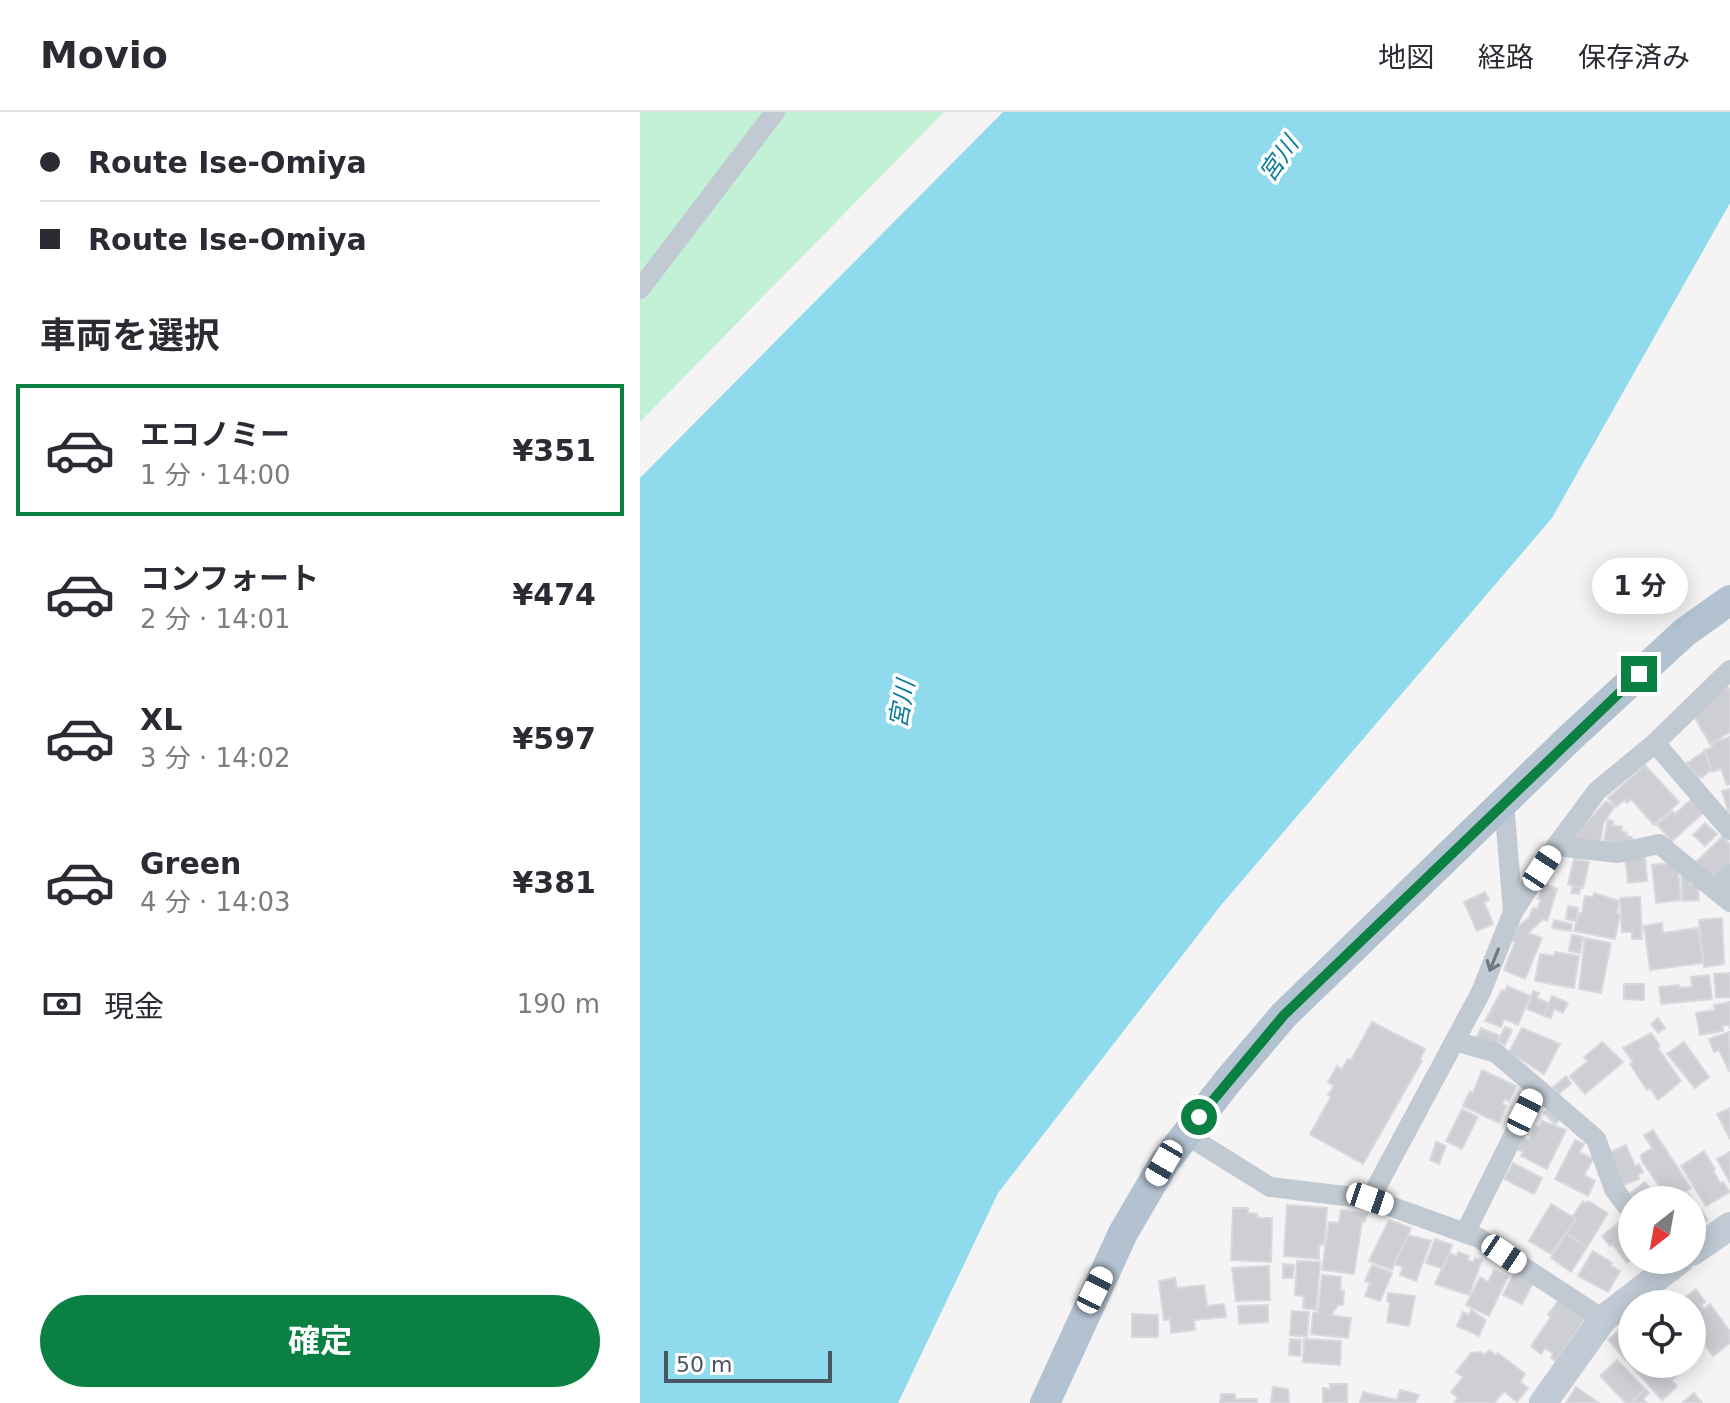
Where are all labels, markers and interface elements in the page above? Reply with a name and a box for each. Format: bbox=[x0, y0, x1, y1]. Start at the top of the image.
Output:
text: Movio bbox=[40, 33, 168, 77]
text: 地図 bbox=[1378, 41, 1434, 74]
text: 経路 bbox=[1478, 41, 1534, 74]
text: 保存済み bbox=[1578, 41, 1690, 74]
water label: 宮川 bbox=[1254, 129, 1306, 187]
text: Route Ise-Omiya bbox=[88, 145, 367, 180]
text: Route Ise-Omiya bbox=[88, 222, 367, 257]
text: 車両を選択 bbox=[40, 315, 220, 356]
icon: car bbox=[44, 414, 116, 486]
text: エコノミー bbox=[140, 417, 290, 452]
text: ¥351 bbox=[513, 433, 596, 468]
text: 1 分 · 14:00 bbox=[140, 460, 291, 490]
icon: car bbox=[44, 558, 116, 630]
callout: 1 分 bbox=[1591, 558, 1687, 614]
text: コンフォート bbox=[140, 561, 319, 596]
text: 1 分 bbox=[1613, 571, 1667, 601]
text: ¥474 bbox=[513, 577, 596, 612]
text: 2 分 · 14:01 bbox=[140, 604, 291, 634]
route end bbox=[1621, 656, 1657, 692]
water label: 宮川 bbox=[884, 675, 920, 730]
icon: car bbox=[44, 702, 116, 774]
text: XL bbox=[140, 702, 182, 737]
text: ¥597 bbox=[513, 721, 596, 756]
text: 3 分 · 14:02 bbox=[140, 743, 291, 773]
car bbox=[1519, 841, 1565, 895]
icon: car bbox=[44, 846, 116, 918]
text: Green bbox=[140, 846, 241, 881]
text: ¥381 bbox=[513, 865, 596, 900]
text: 4 分 · 14:03 bbox=[140, 887, 291, 917]
one-way arrow bbox=[1485, 947, 1500, 972]
icon: cash bbox=[40, 982, 84, 1026]
text: 現金 bbox=[104, 989, 164, 1024]
text: 190 m bbox=[517, 989, 600, 1019]
car bbox=[1504, 1085, 1546, 1139]
route start bbox=[1181, 1099, 1217, 1135]
car bbox=[1142, 1136, 1186, 1190]
car bbox=[1343, 1180, 1397, 1218]
north arrow bbox=[1618, 1186, 1706, 1274]
map controls bbox=[1618, 1186, 1706, 1378]
car bbox=[1477, 1231, 1531, 1277]
car bbox=[1074, 1263, 1116, 1317]
button: locate bbox=[1618, 1290, 1706, 1378]
button: 確定 bbox=[40, 1295, 600, 1387]
scale bar bbox=[664, 1347, 832, 1383]
text: 50 m bbox=[676, 1352, 732, 1377]

